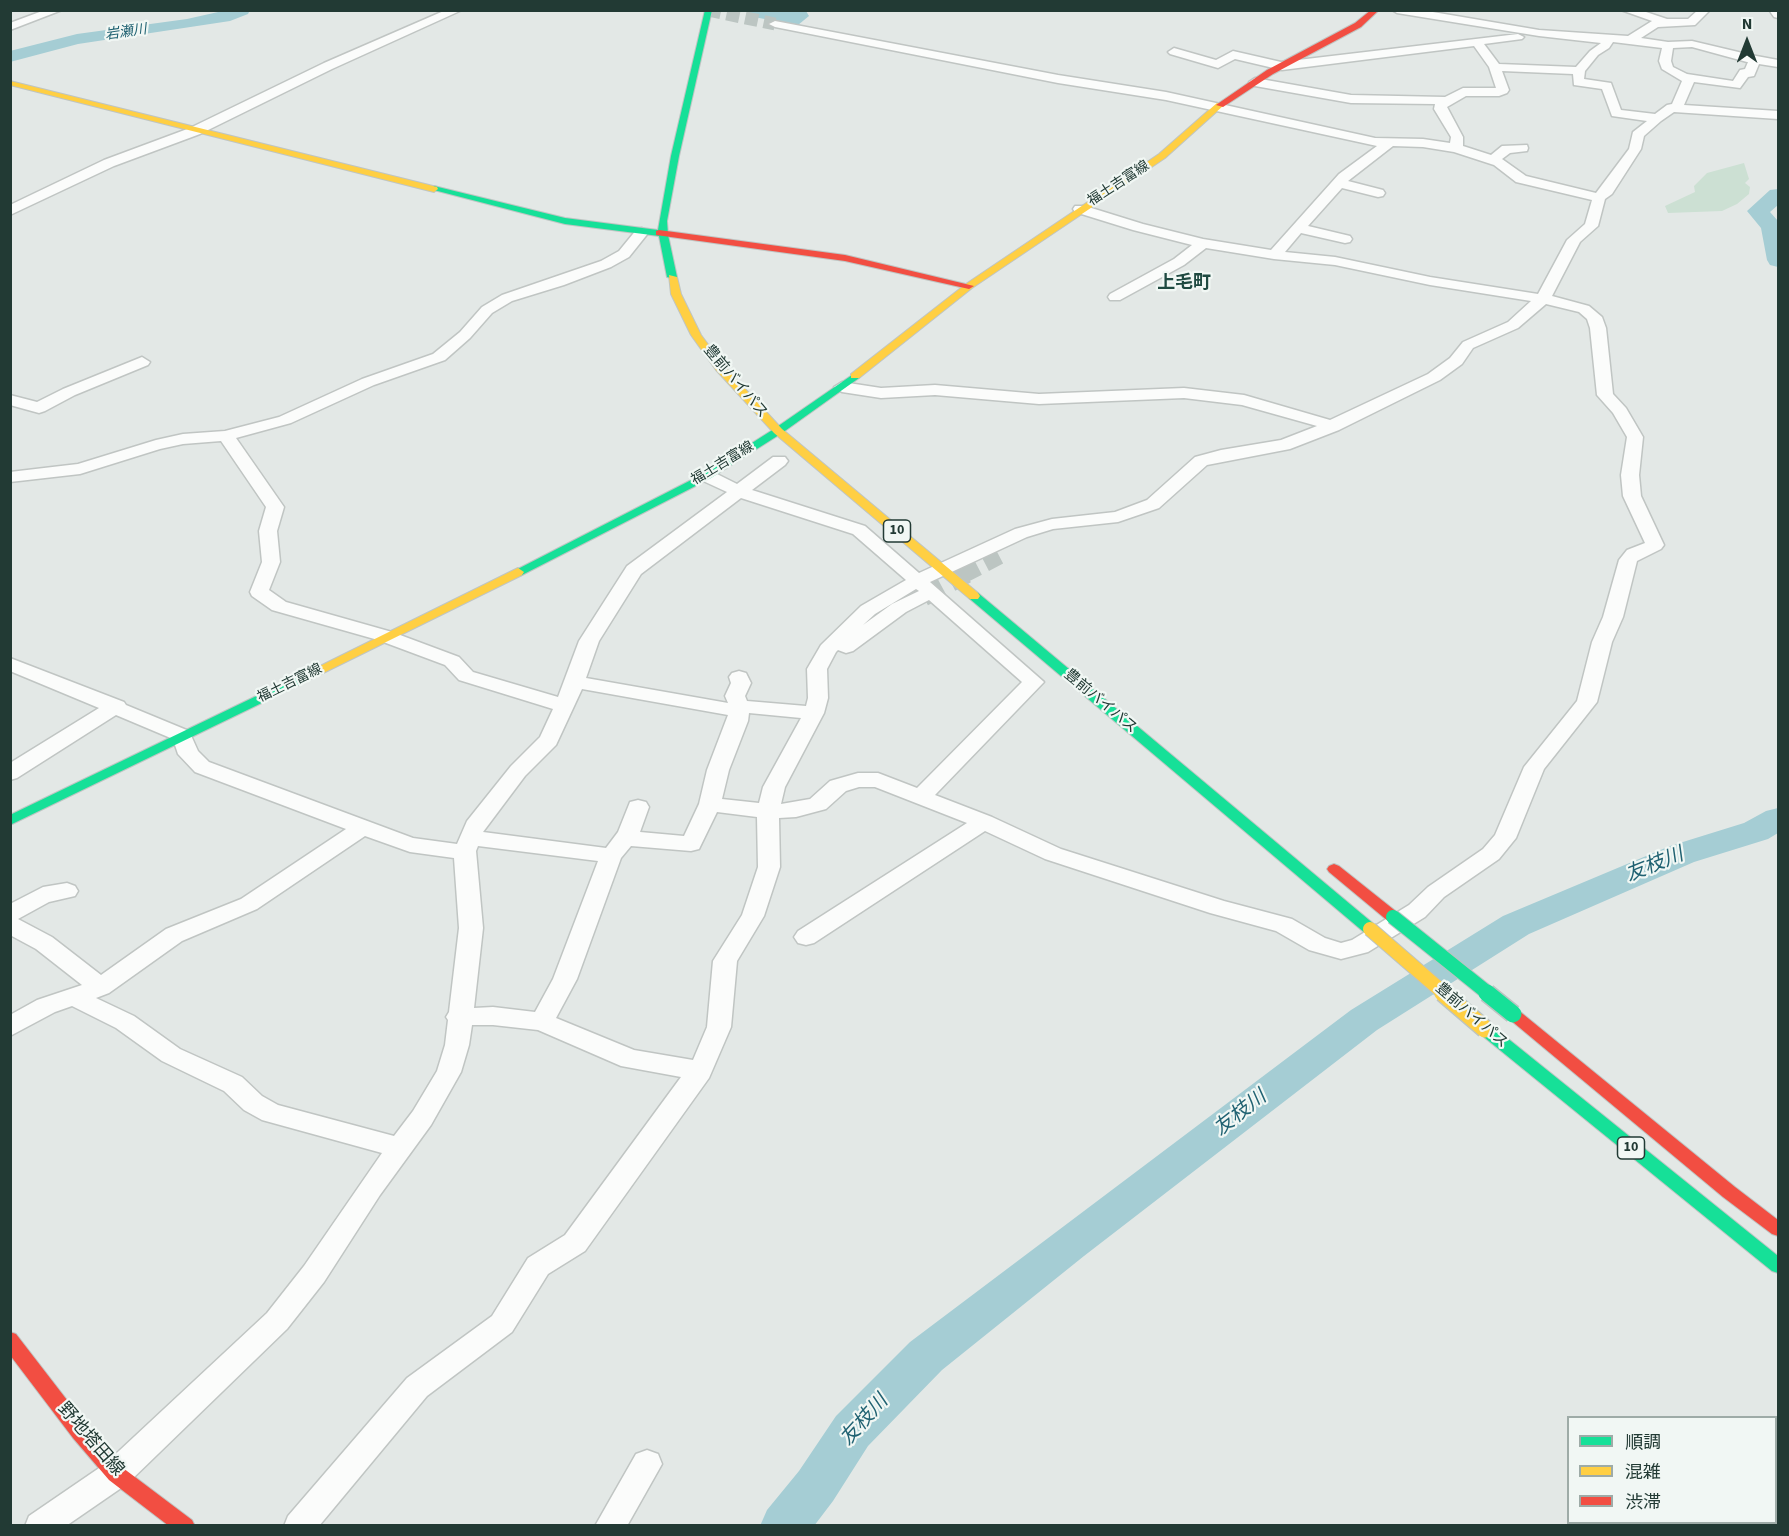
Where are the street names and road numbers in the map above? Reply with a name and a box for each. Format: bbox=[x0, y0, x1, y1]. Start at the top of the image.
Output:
street label: 福土吉富線 bbox=[1085, 158, 1153, 210]
street label: 豊前バイパス bbox=[699, 342, 771, 422]
street label: 福土吉富線 bbox=[689, 439, 757, 489]
road number: 10 bbox=[884, 520, 910, 542]
street label: 福土吉富線 bbox=[255, 661, 325, 707]
street label: 豊前バイパス bbox=[1060, 666, 1140, 738]
street label: 豊前バイパス bbox=[1431, 980, 1511, 1052]
road number: 10 bbox=[1618, 1137, 1644, 1159]
street label: 野地塔田線 bbox=[52, 1399, 128, 1481]

